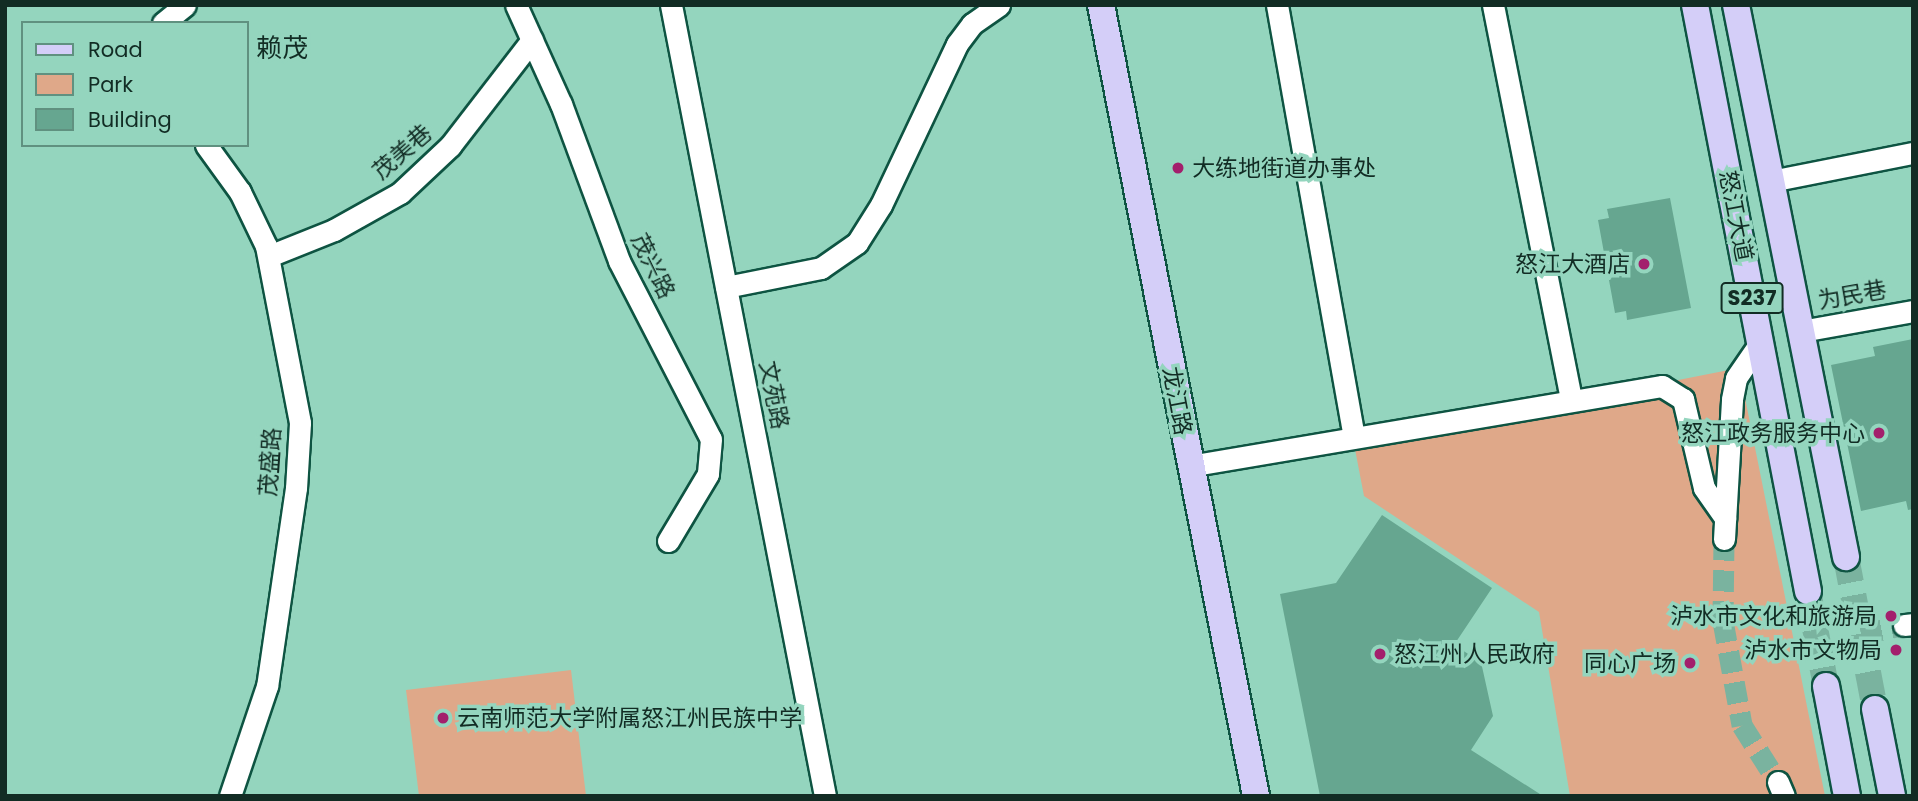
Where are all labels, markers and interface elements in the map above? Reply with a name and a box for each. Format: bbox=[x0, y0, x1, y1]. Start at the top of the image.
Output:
legend bbox=[21, 21, 248, 147]
district label: 赖茂 bbox=[256, 33, 308, 65]
text: Road bbox=[88, 35, 143, 64]
text: Park bbox=[88, 70, 133, 99]
text: Building bbox=[88, 105, 172, 134]
street label: 茂美巷 bbox=[367, 119, 437, 185]
place label: 大练地街道办事处 bbox=[1192, 154, 1376, 182]
marker: 大练地街道办事处 bbox=[1170, 160, 1186, 176]
street label: 怒江大道 bbox=[1714, 168, 1758, 264]
street label: 茂兴路 bbox=[625, 229, 681, 303]
place label: 怒江大酒店 bbox=[1515, 250, 1630, 278]
marker: 怒江大酒店 bbox=[1636, 256, 1652, 272]
street label: 为民巷 bbox=[1816, 275, 1888, 315]
road number: S237 bbox=[1720, 280, 1784, 316]
street label: 文苑路 bbox=[754, 359, 794, 431]
street label: 龙江路 bbox=[1157, 365, 1197, 437]
place label: 怒江政务服务中心 bbox=[1681, 419, 1865, 447]
marker: 怒江政务服务中心 bbox=[1871, 425, 1887, 441]
street label: 茂盛路 bbox=[254, 427, 286, 497]
place label: 泸水市文化和旅游局 bbox=[1670, 602, 1877, 630]
marker: 泸水市文化和旅游局 bbox=[1883, 608, 1899, 624]
place label: 泸水市文物局 bbox=[1744, 636, 1882, 664]
place label: 怒江州人民政府 bbox=[1394, 640, 1555, 668]
marker: 泸水市文物局 bbox=[1888, 642, 1904, 658]
marker: 怒江州人民政府 bbox=[1372, 646, 1388, 662]
place label: 同心广场 bbox=[1584, 649, 1676, 677]
marker: 同心广场 bbox=[1682, 655, 1698, 671]
place label: 云南师范大学附属怒江州民族中学 bbox=[457, 704, 802, 732]
marker: 云南师范大学附属怒江州民族中学 bbox=[435, 710, 451, 726]

